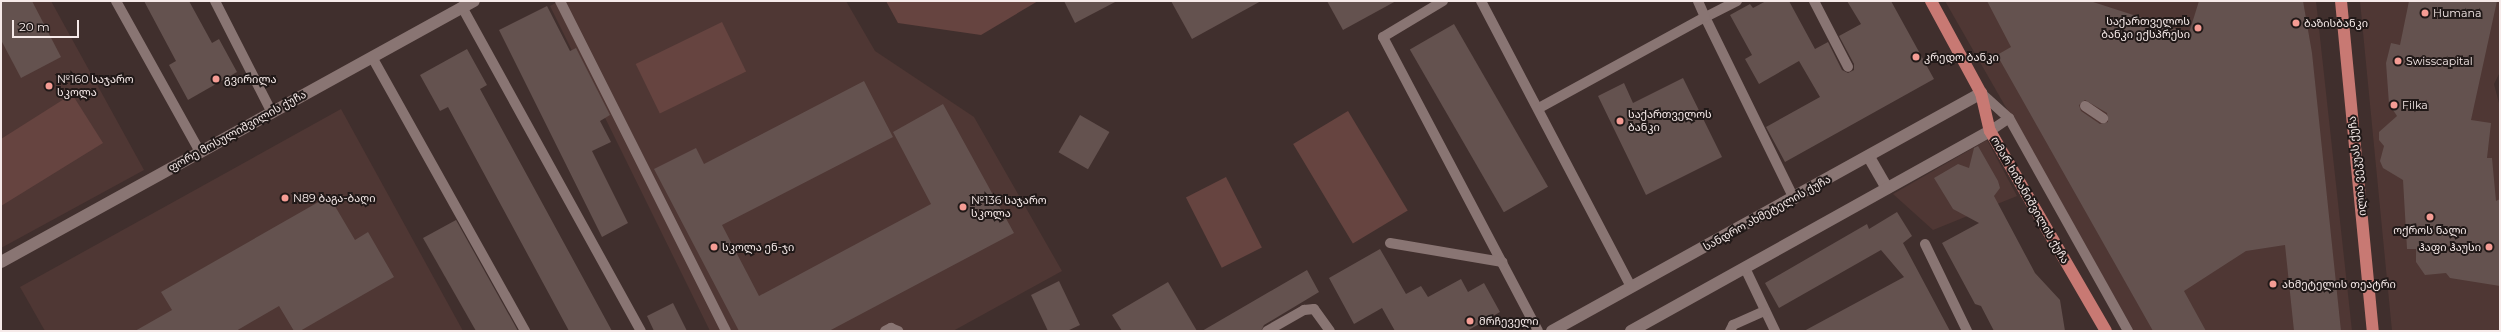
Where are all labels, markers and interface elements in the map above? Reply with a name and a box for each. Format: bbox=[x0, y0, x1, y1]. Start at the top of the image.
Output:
place label: Humana bbox=[2433, 6, 2481, 20]
marker: Humana bbox=[2420, 8, 2430, 18]
scale bar bbox=[14, 12, 81, 38]
place label: საქართველოს ბანკი ექსპრესი bbox=[2101, 15, 2190, 41]
place label: ბაზისბანკი bbox=[2304, 16, 2368, 30]
marker: ბაზისბანკი bbox=[2291, 18, 2301, 28]
text: 20 m bbox=[19, 19, 50, 34]
marker: საქართველოს ბანკი ექსპრესი bbox=[2193, 23, 2203, 33]
place label: კრედო ბანკი bbox=[1924, 50, 1999, 64]
marker: კრედო ბანკი bbox=[1911, 52, 1921, 62]
place label: Swisscapital bbox=[2406, 54, 2473, 68]
marker: Swisscapital bbox=[2393, 56, 2403, 66]
place label: გვირილა bbox=[224, 72, 276, 86]
place label: №160 საჯარო სკოლა bbox=[57, 73, 134, 99]
marker: გვირილა bbox=[211, 74, 221, 84]
marker: №160 საჯარო სკოლა bbox=[44, 81, 54, 91]
street label: ფორე მოსულიშვილის ქუჩა bbox=[166, 87, 308, 175]
place label: Filka bbox=[2402, 98, 2428, 112]
marker: Filka bbox=[2389, 100, 2399, 110]
place label: საქართველოს ბანკი bbox=[1628, 108, 1712, 134]
street label: ილია ვეკუას ქუჩა bbox=[2345, 115, 2369, 217]
marker: საქართველოს ბანკი bbox=[1615, 116, 1625, 126]
street label: ომარ ხიზანიშვილის ქუჩა bbox=[1988, 134, 2072, 266]
street label: სანდრო ახმეტელის ქუჩა bbox=[1701, 172, 1833, 254]
place label: N89 ბაგა-ბაღი bbox=[293, 191, 375, 205]
marker: N89 ბაგა-ბაღი bbox=[280, 193, 290, 203]
place label: №136 საჯარო სკოლა bbox=[971, 194, 1047, 220]
marker: №136 საჯარო სკოლა bbox=[958, 202, 968, 212]
marker: ოქროს ნალი bbox=[2425, 212, 2435, 222]
place label: ოქროს ნალი bbox=[2393, 223, 2467, 237]
place label: სკოლა ენ-ჯი bbox=[722, 240, 794, 254]
place label: ჰაფი ჰაუსი bbox=[2419, 240, 2481, 254]
marker: სკოლა ენ-ჯი bbox=[709, 242, 719, 252]
marker: ჰაფი ჰაუსი bbox=[2484, 242, 2494, 252]
place label: ახმეტელის თეატრი bbox=[2282, 277, 2396, 291]
marker: ახმეტელის თეატრი bbox=[2267, 278, 2279, 290]
place label: მრჩეველი bbox=[1479, 314, 1539, 328]
marker: მრჩეველი bbox=[1464, 315, 1476, 327]

